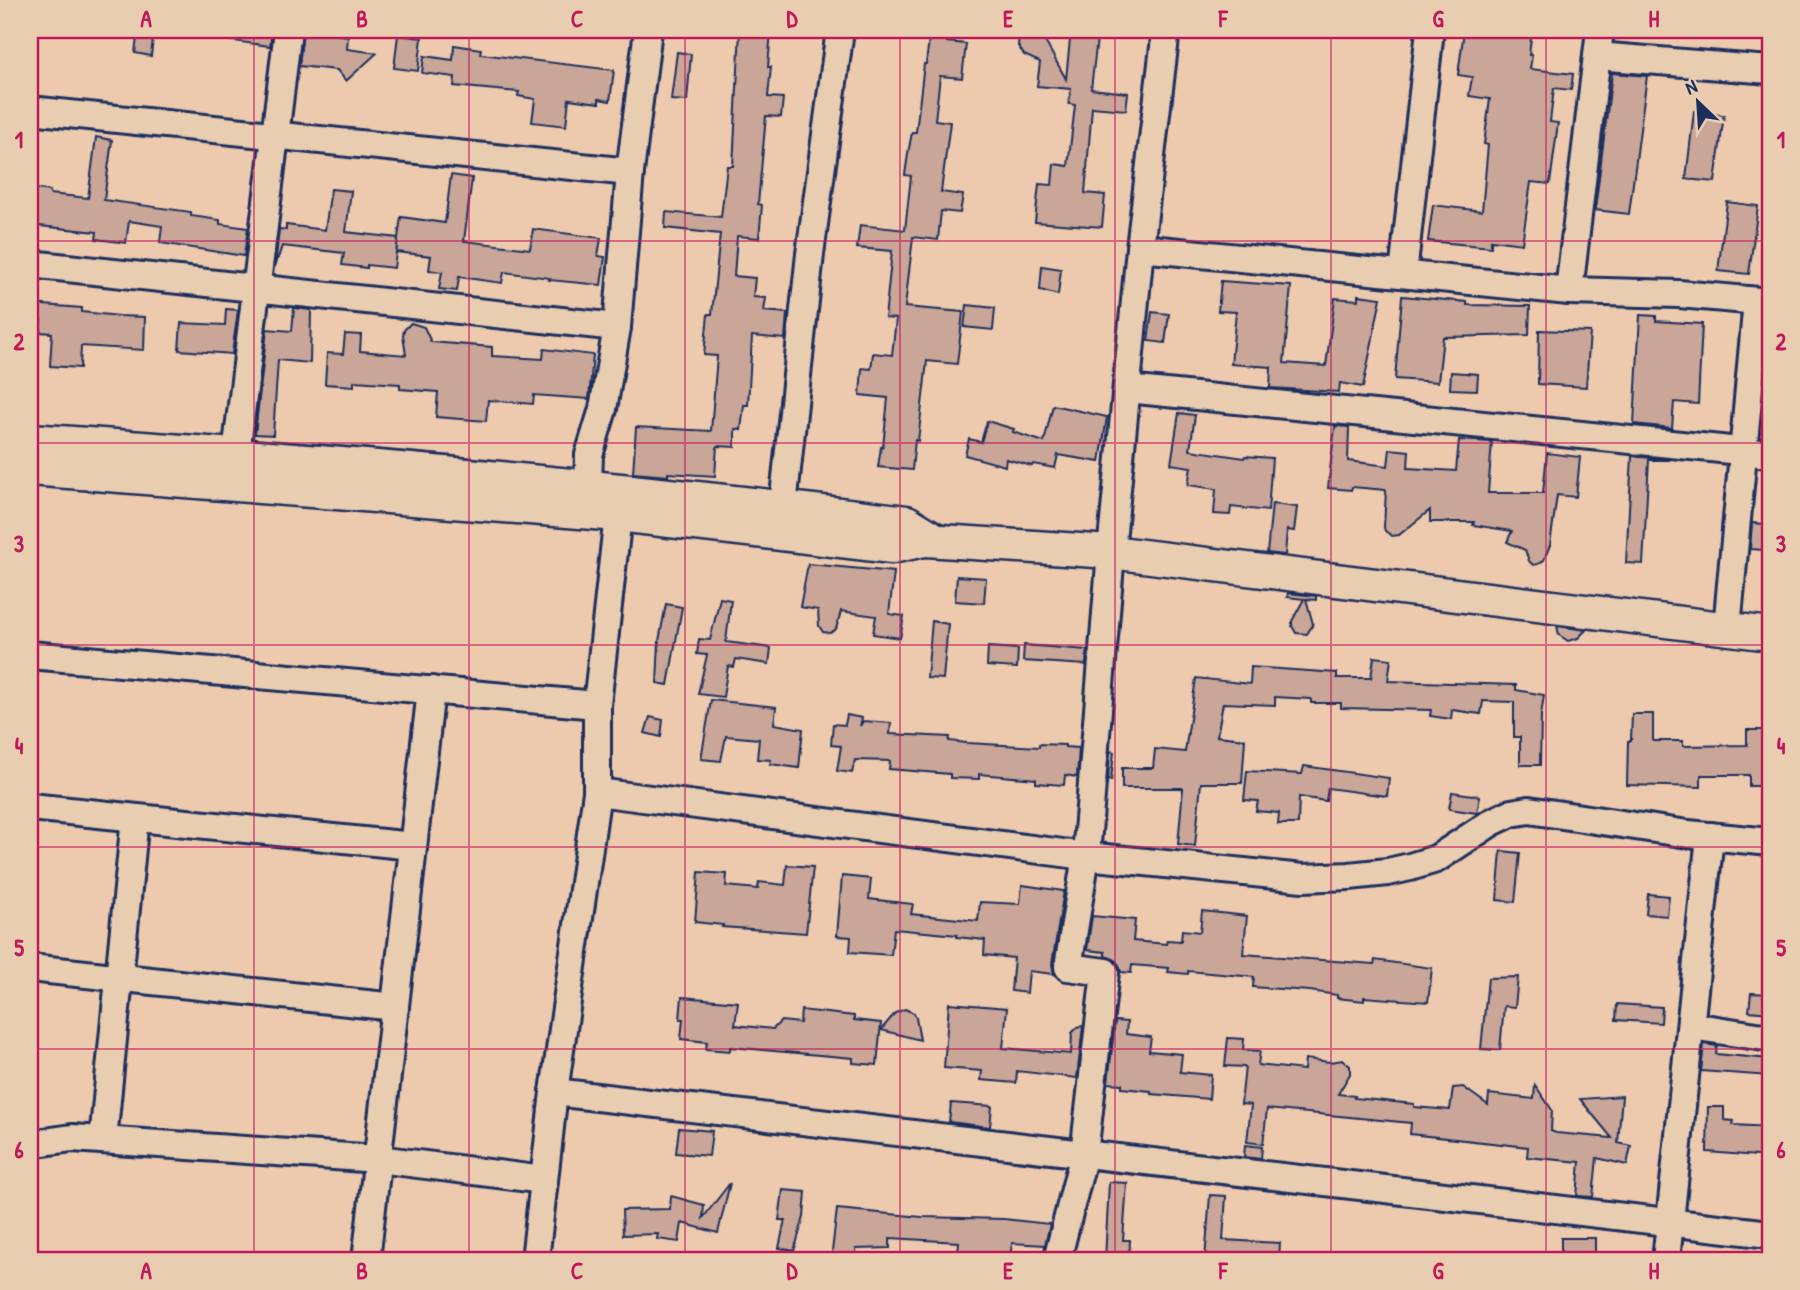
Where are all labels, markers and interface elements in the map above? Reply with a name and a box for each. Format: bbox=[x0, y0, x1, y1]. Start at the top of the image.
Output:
text: A bbox=[140, 3, 152, 34]
text: B bbox=[356, 3, 368, 34]
text: C bbox=[571, 3, 583, 34]
text: D bbox=[787, 3, 799, 34]
text: E bbox=[1003, 3, 1014, 34]
text: F bbox=[1218, 3, 1229, 34]
text: G bbox=[1432, 3, 1444, 34]
text: H bbox=[1649, 3, 1660, 34]
north arrow bbox=[1664, 66, 1734, 136]
text: N bbox=[1681, 73, 1701, 101]
text: 1 bbox=[15, 124, 23, 155]
text: 1 bbox=[1777, 124, 1785, 155]
text: 2 bbox=[14, 326, 25, 357]
text: 2 bbox=[1776, 326, 1787, 357]
text: 3 bbox=[14, 528, 24, 559]
text: 3 bbox=[1776, 528, 1786, 559]
text: 4 bbox=[15, 730, 24, 761]
text: 4 bbox=[1777, 730, 1786, 761]
text: 5 bbox=[14, 932, 24, 963]
text: 5 bbox=[1776, 932, 1786, 963]
text: 6 bbox=[14, 1134, 24, 1165]
text: 6 bbox=[1776, 1134, 1786, 1165]
text: A bbox=[140, 1255, 152, 1286]
text: B bbox=[356, 1255, 368, 1286]
text: C bbox=[571, 1255, 583, 1286]
text: D bbox=[787, 1255, 799, 1286]
text: E bbox=[1003, 1255, 1014, 1286]
text: F bbox=[1218, 1255, 1229, 1286]
text: G bbox=[1432, 1255, 1444, 1286]
text: H bbox=[1649, 1255, 1660, 1286]

